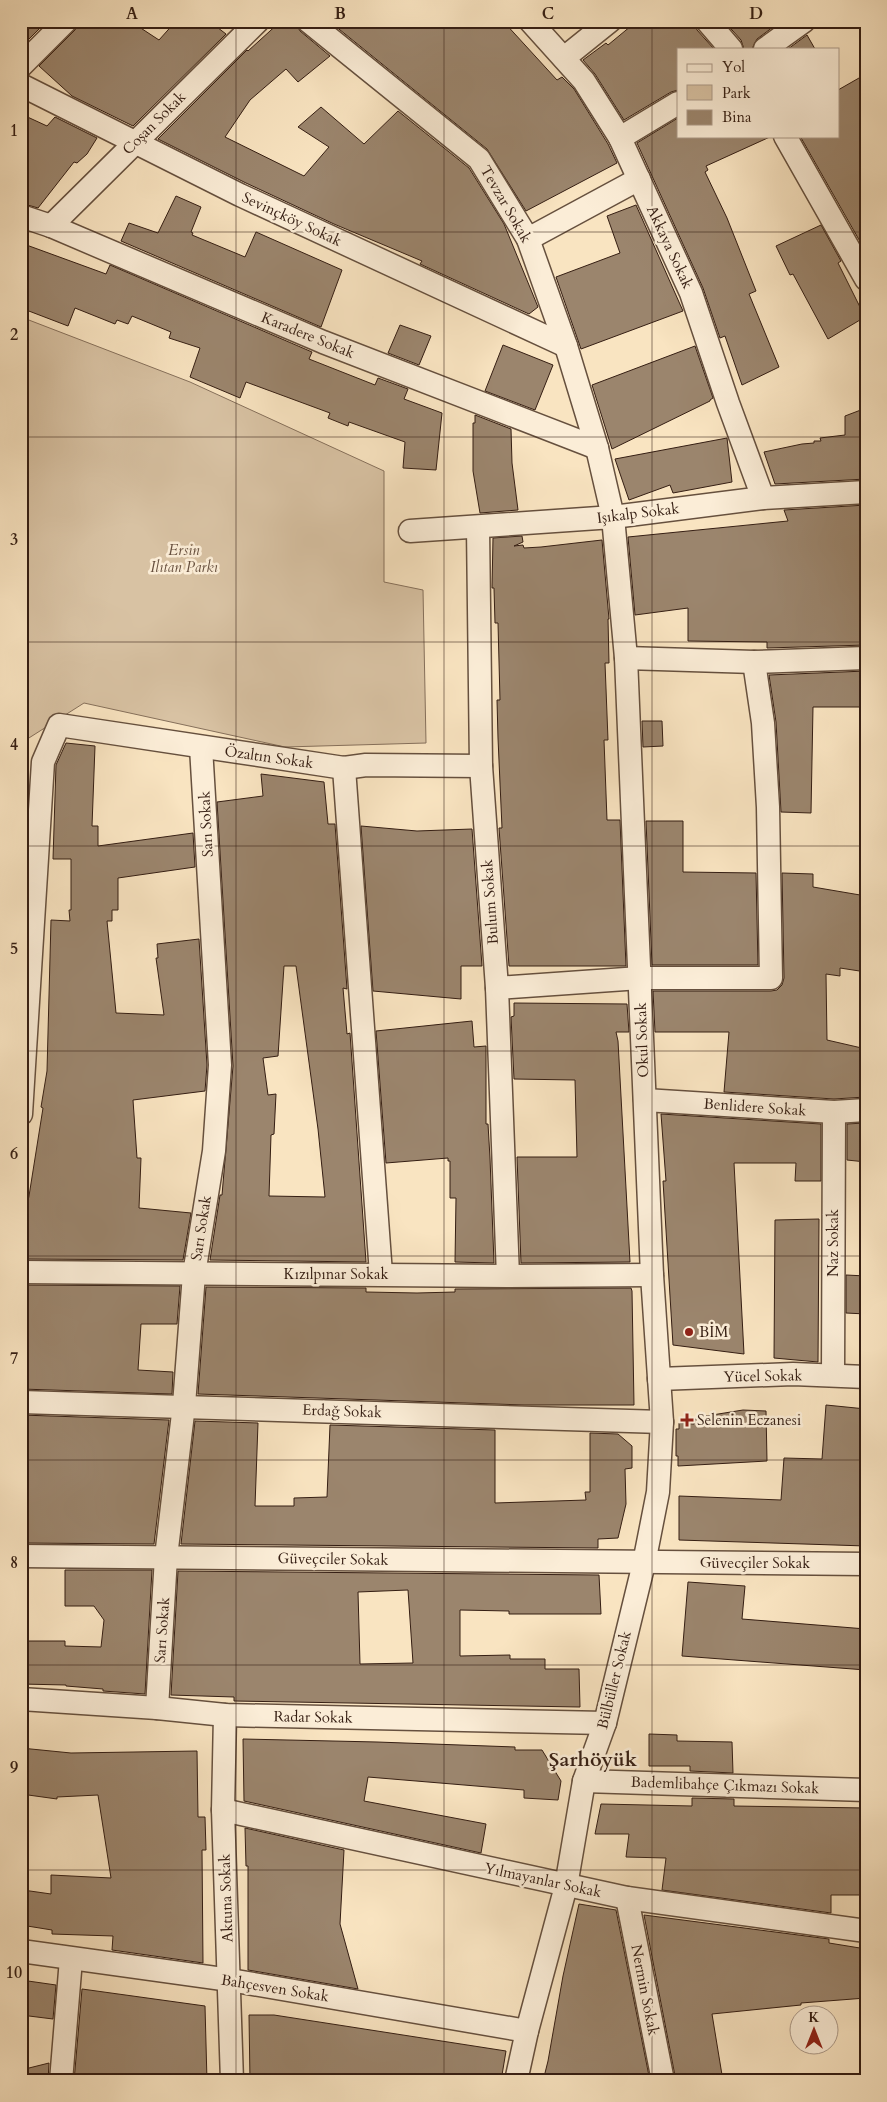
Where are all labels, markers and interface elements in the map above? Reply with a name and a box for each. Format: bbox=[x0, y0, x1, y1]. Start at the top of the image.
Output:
text: A bbox=[126, 3, 138, 25]
text: B bbox=[334, 3, 346, 25]
text: C bbox=[542, 3, 554, 25]
text: D bbox=[749, 3, 763, 25]
legend bbox=[677, 48, 840, 138]
text: Yol bbox=[722, 57, 745, 77]
text: Park bbox=[722, 83, 751, 103]
street label: Coşan Sokak bbox=[118, 87, 190, 159]
text: Bina bbox=[722, 107, 752, 127]
text: 1 bbox=[10, 120, 18, 142]
street label: Tevzar Sokak bbox=[476, 162, 536, 246]
street label: Sevinçköy Sokak bbox=[239, 187, 345, 251]
street label: Akkaya Sokak bbox=[642, 202, 698, 292]
street label: Karadere Sokak bbox=[258, 307, 358, 363]
text: 2 bbox=[10, 324, 18, 346]
street label: Işıkalp Sokak bbox=[596, 498, 680, 528]
text: 3 bbox=[10, 529, 18, 551]
park label: Ersin Ilıtan Parkı bbox=[150, 540, 218, 577]
text: 4 bbox=[10, 734, 18, 756]
street label: Özaltın Sokak bbox=[223, 741, 315, 773]
street label: Sarı Sokak bbox=[194, 791, 218, 857]
street label: Bulum Sokak bbox=[477, 859, 503, 945]
text: 5 bbox=[10, 938, 18, 960]
street label: Okul Sokak bbox=[631, 1002, 653, 1078]
street label: Benlidere Sokak bbox=[703, 1093, 807, 1121]
text: 6 bbox=[10, 1143, 18, 1165]
street label: Sarı Sokak bbox=[186, 1194, 216, 1262]
street label: Naz Sokak bbox=[823, 1209, 843, 1277]
street label: Kızılpınar Sokak bbox=[284, 1264, 389, 1284]
place label: BİM bbox=[699, 1322, 728, 1342]
marker: BİM bbox=[683, 1326, 695, 1338]
text: 7 bbox=[10, 1348, 18, 1370]
street label: Yücel Sokak bbox=[723, 1365, 803, 1387]
street label: Erdağ Sokak bbox=[302, 1400, 382, 1422]
place label: Selenin Eczanesi bbox=[697, 1410, 801, 1430]
marker: Selenin Eczanesi bbox=[681, 1414, 693, 1426]
street label: Güveçciler Sokak bbox=[277, 1548, 389, 1570]
text: 8 bbox=[10, 1552, 18, 1574]
street label: Güvecçiler Sokak bbox=[700, 1553, 810, 1573]
street label: Sarı Sokak bbox=[150, 1596, 174, 1664]
street label: Bülbüller Sokak bbox=[592, 1629, 636, 1731]
street label: Radar Sokak bbox=[273, 1706, 353, 1728]
district label: Şarhöyük bbox=[549, 1746, 638, 1773]
text: 9 bbox=[10, 1757, 18, 1779]
street label: Bademlibahçe Çıkmazı Sokak bbox=[630, 1772, 820, 1798]
street label: Aktuna Sokak bbox=[214, 1853, 238, 1943]
street label: Yılmayanlar Sokak bbox=[483, 1858, 603, 1902]
street label: Nermin Sokak bbox=[626, 1943, 664, 2037]
text: 10 bbox=[6, 1962, 22, 1984]
street label: Bahçesven Sokak bbox=[220, 1970, 330, 2006]
north arrow bbox=[790, 2004, 840, 2054]
text: K bbox=[808, 2008, 820, 2027]

